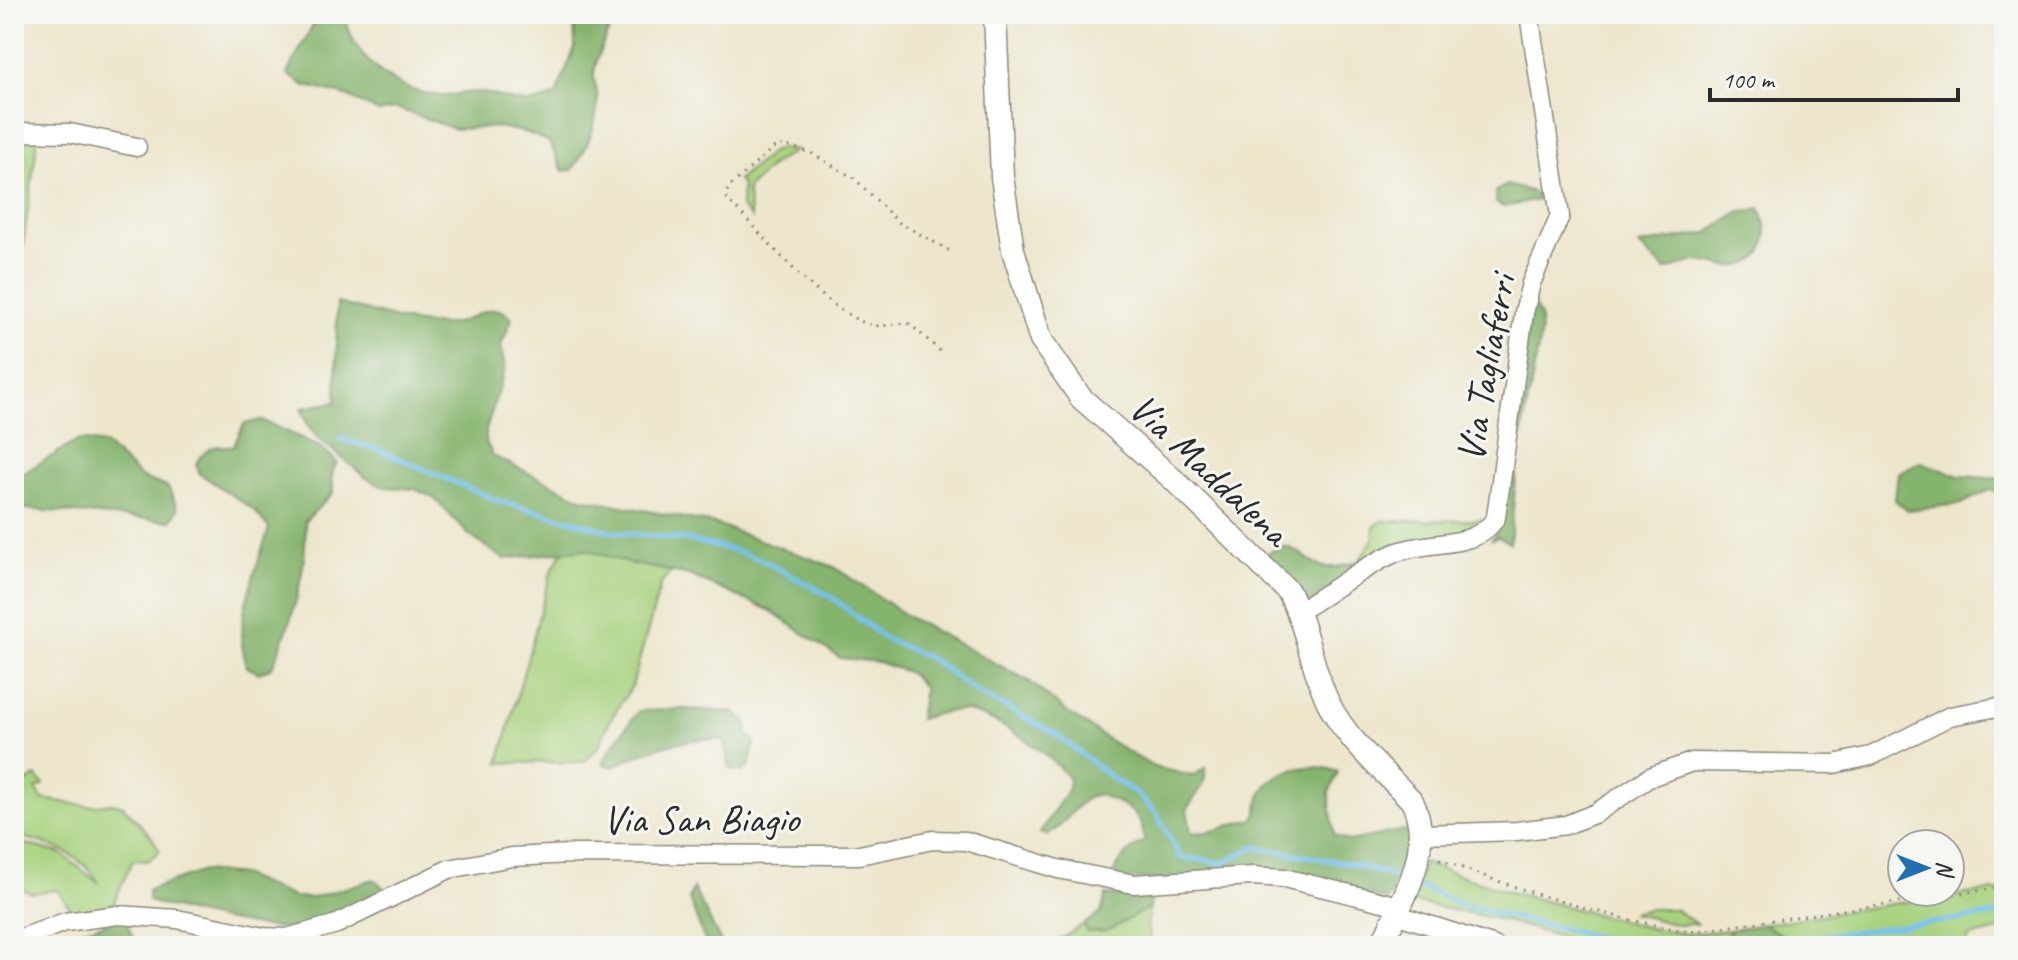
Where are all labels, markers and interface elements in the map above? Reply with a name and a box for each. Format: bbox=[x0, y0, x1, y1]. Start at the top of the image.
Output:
scale bar bbox=[1710, 52, 1958, 102]
text: 100 m bbox=[1722, 65, 1776, 95]
street label: Via Tagliaferri bbox=[1445, 266, 1528, 466]
street label: Via Maddalena bbox=[1119, 383, 1303, 559]
street label: Via San Biagio bbox=[603, 794, 801, 844]
north arrow bbox=[1886, 828, 1966, 908]
text: N bbox=[1931, 861, 1959, 878]

